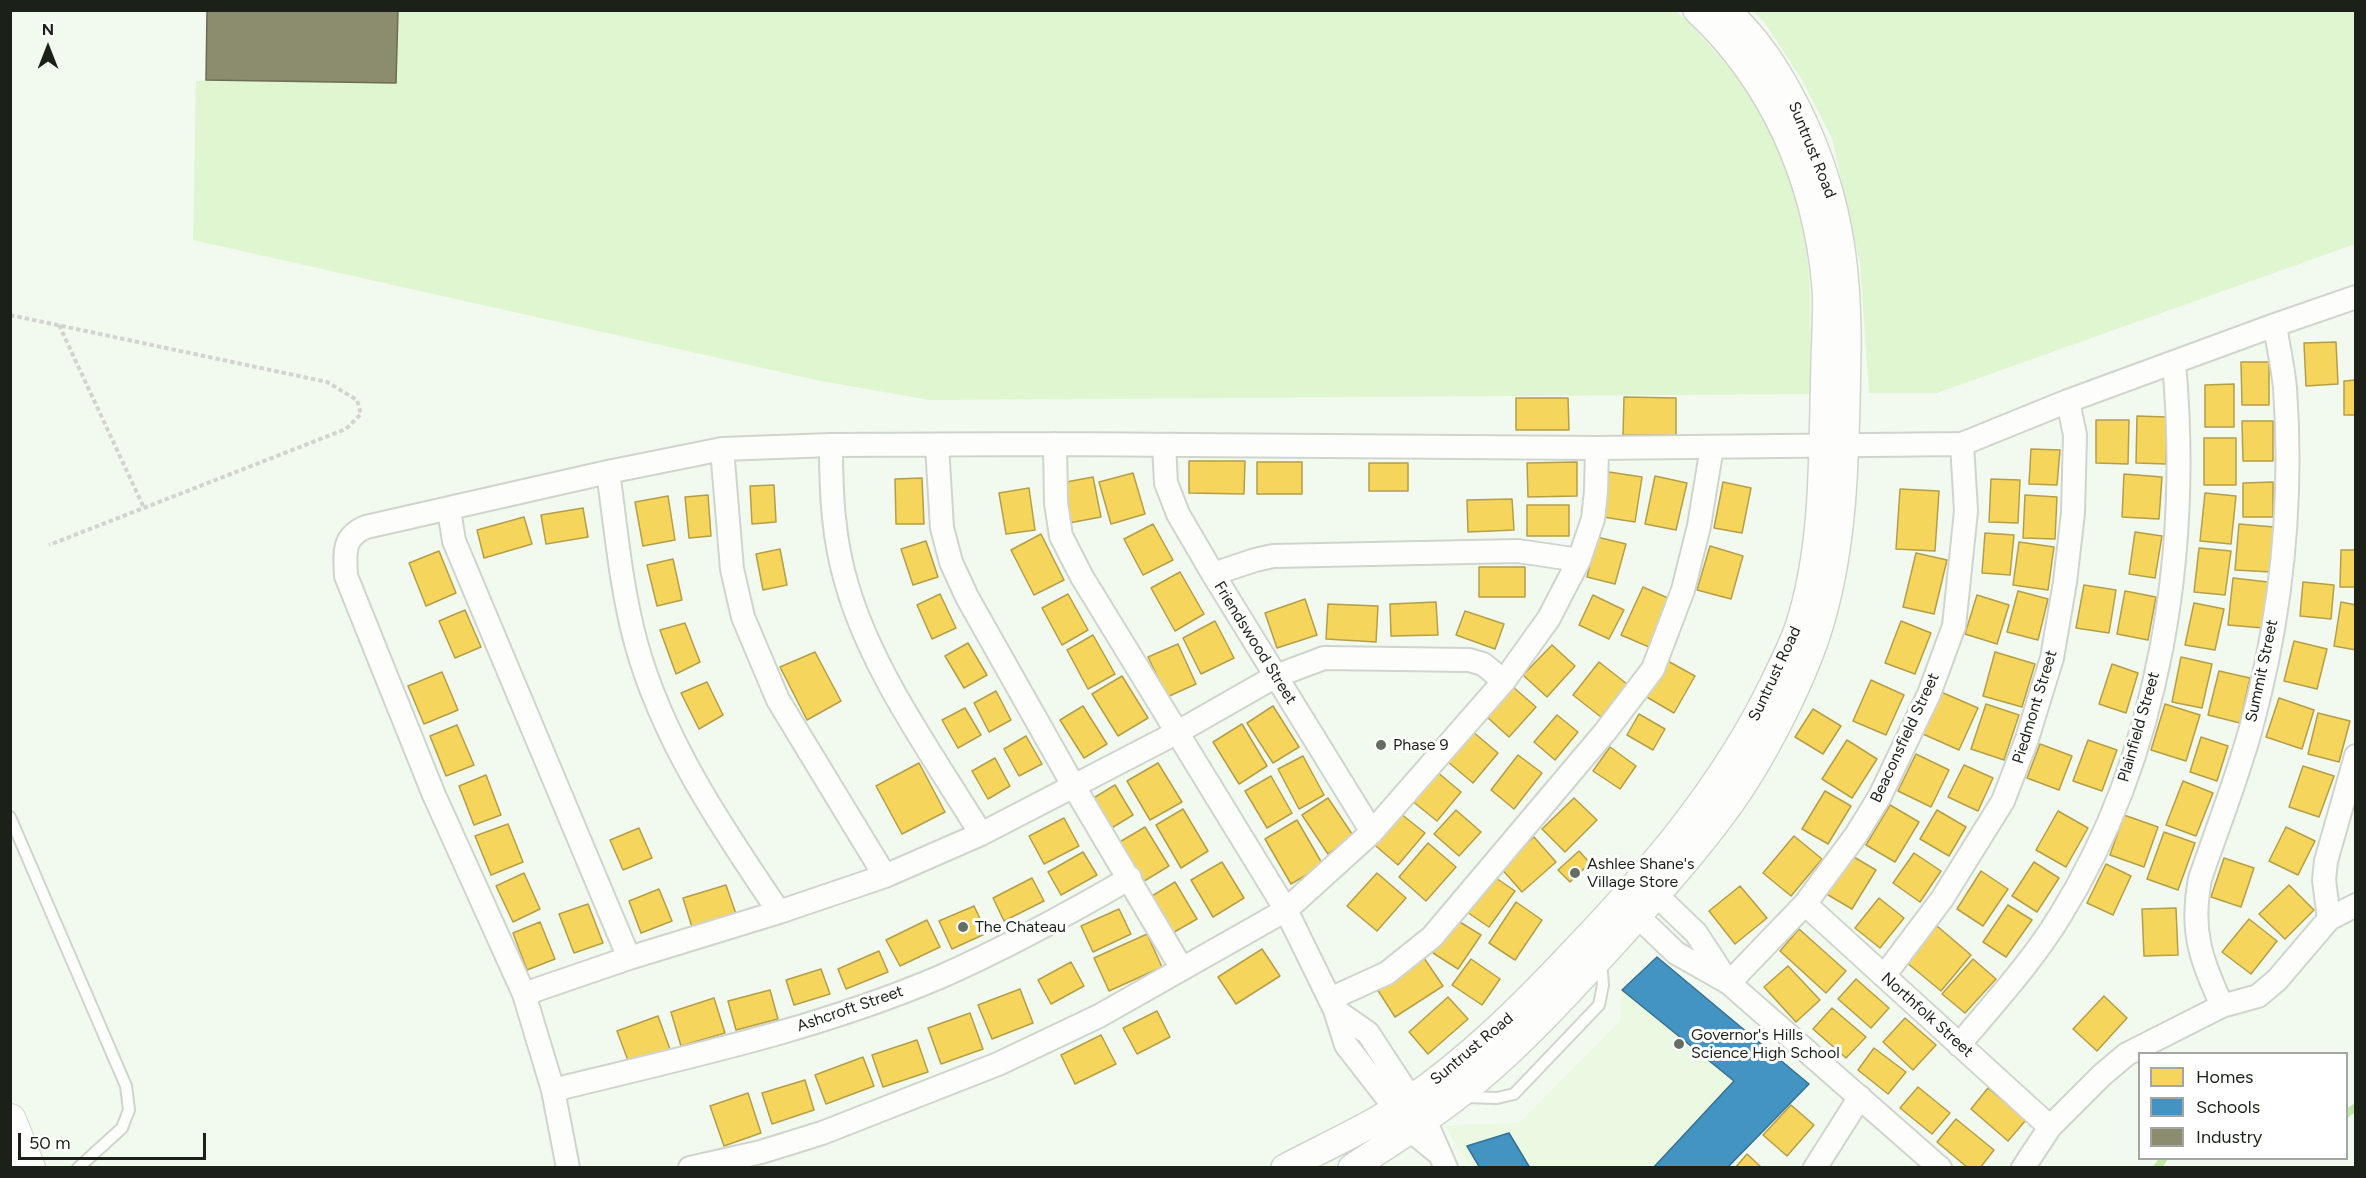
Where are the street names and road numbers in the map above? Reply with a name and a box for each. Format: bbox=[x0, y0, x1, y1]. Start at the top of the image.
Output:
street label: Suntrust Road bbox=[1784, 99, 1840, 201]
street label: Friendswood Street bbox=[1209, 578, 1301, 708]
street label: Summit Street bbox=[2242, 618, 2282, 724]
street label: Suntrust Road bbox=[1745, 624, 1805, 724]
street label: Piedmont Street bbox=[2009, 648, 2061, 766]
street label: Beaconsfield Street bbox=[1867, 670, 1943, 806]
street label: Plainfield Street bbox=[2114, 670, 2164, 784]
street label: Northfolk Street bbox=[1877, 969, 1977, 1061]
street label: Ashcroft Street bbox=[794, 982, 906, 1036]
street label: Suntrust Road bbox=[1427, 1009, 1517, 1089]

